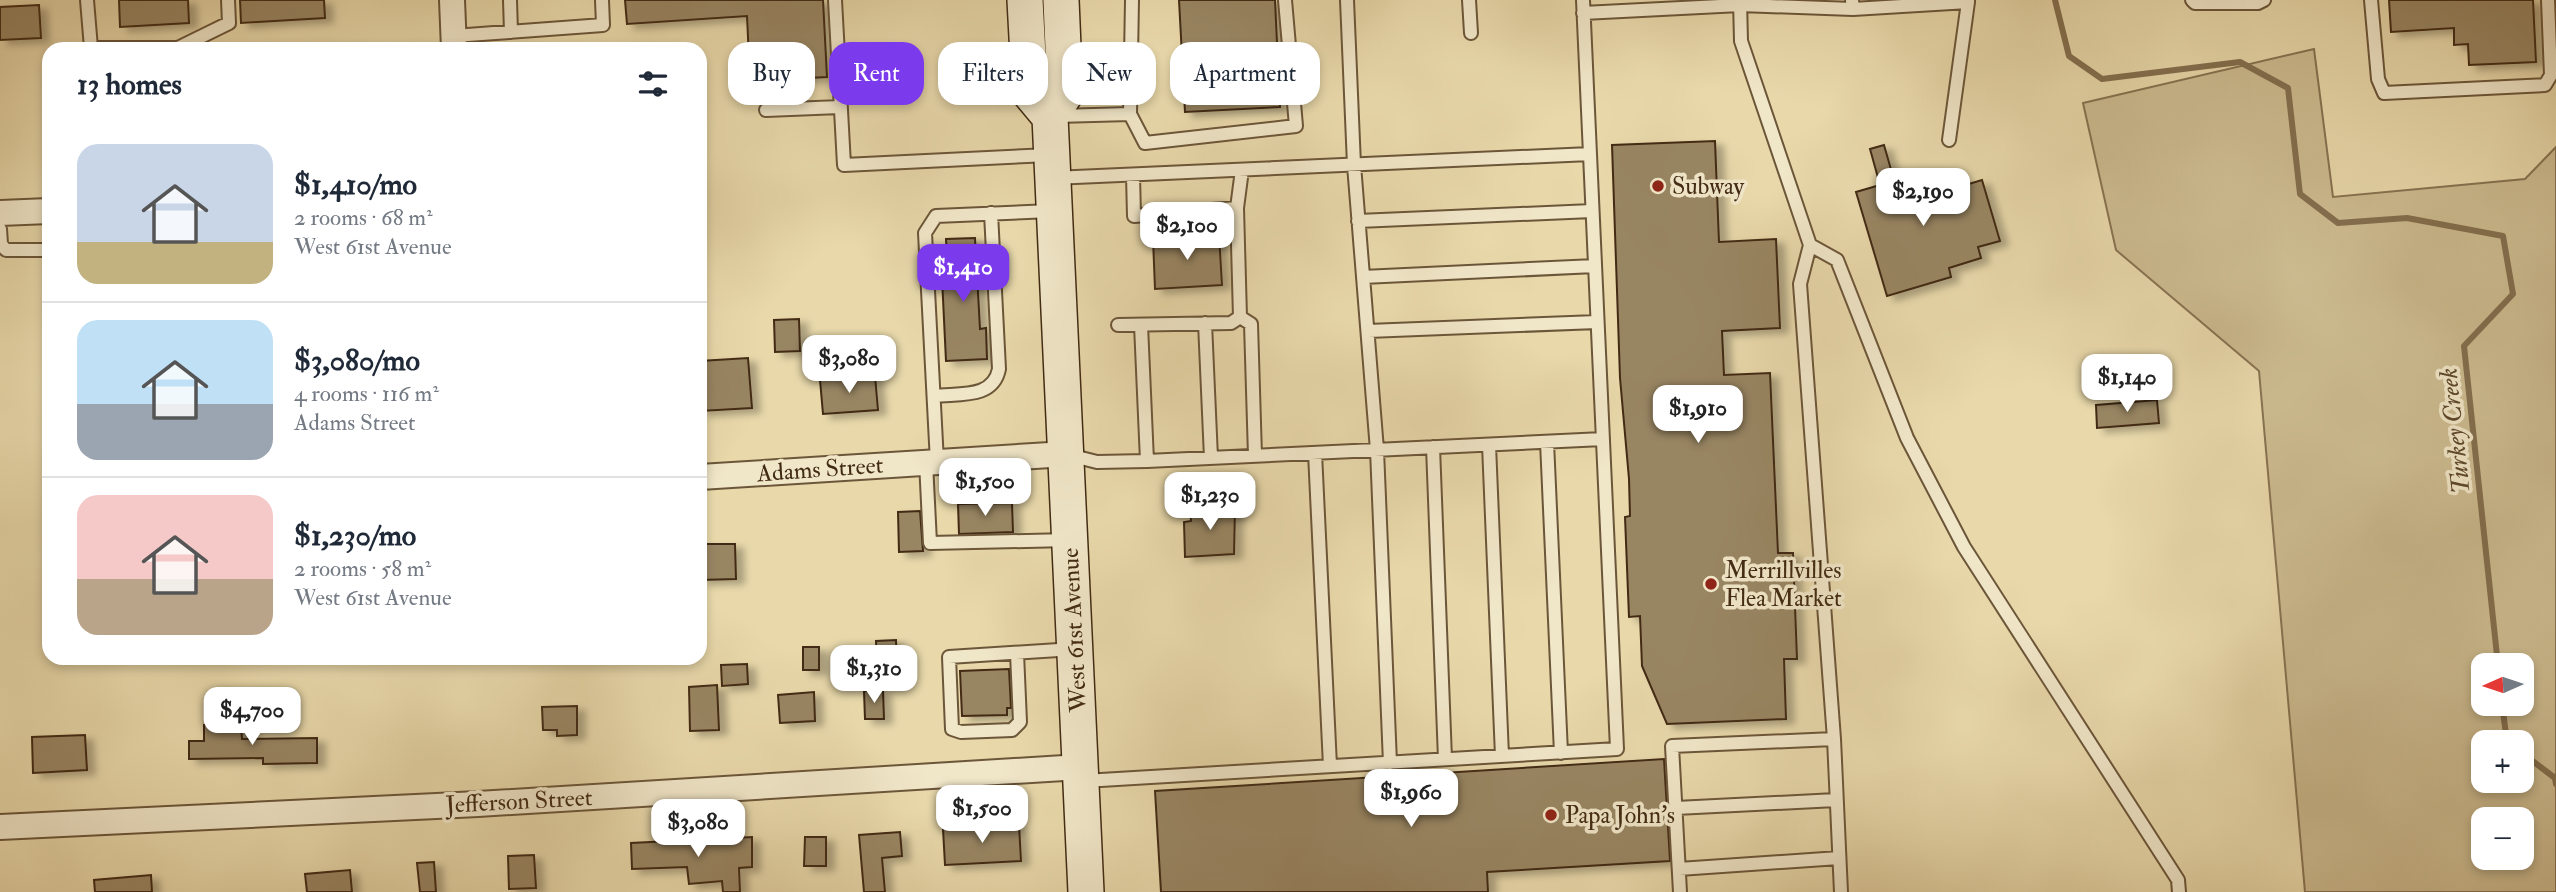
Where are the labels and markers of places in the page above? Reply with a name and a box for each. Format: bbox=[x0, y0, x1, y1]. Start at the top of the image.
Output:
pin: $2,190 bbox=[1866, 168, 1980, 228]
place label: Subway bbox=[1672, 171, 1745, 202]
marker: Subway bbox=[1650, 178, 1666, 194]
pin: $2,100 bbox=[1130, 202, 1244, 262]
pin: $1,410 bbox=[906, 244, 1020, 304]
pin: $3,080 bbox=[792, 336, 906, 395]
pin: $1,140 bbox=[2070, 354, 2184, 414]
pin: $1,910 bbox=[1641, 386, 1755, 445]
pin: $1,500 bbox=[928, 458, 1042, 518]
pin: $1,230 bbox=[1153, 472, 1267, 532]
place label: Merrillvilles Flea Market bbox=[1725, 555, 1842, 614]
marker: Merrillvilles Flea Market bbox=[1703, 576, 1719, 592]
pin: $1,310 bbox=[817, 646, 931, 705]
pin: $4,700 bbox=[195, 688, 309, 747]
pin: $1,960 bbox=[1354, 770, 1468, 829]
pin: $1,500 bbox=[925, 786, 1039, 845]
pin: $3,080 bbox=[641, 800, 755, 859]
place label: Papa John's bbox=[1565, 800, 1675, 831]
marker: Papa John's bbox=[1543, 807, 1559, 823]

